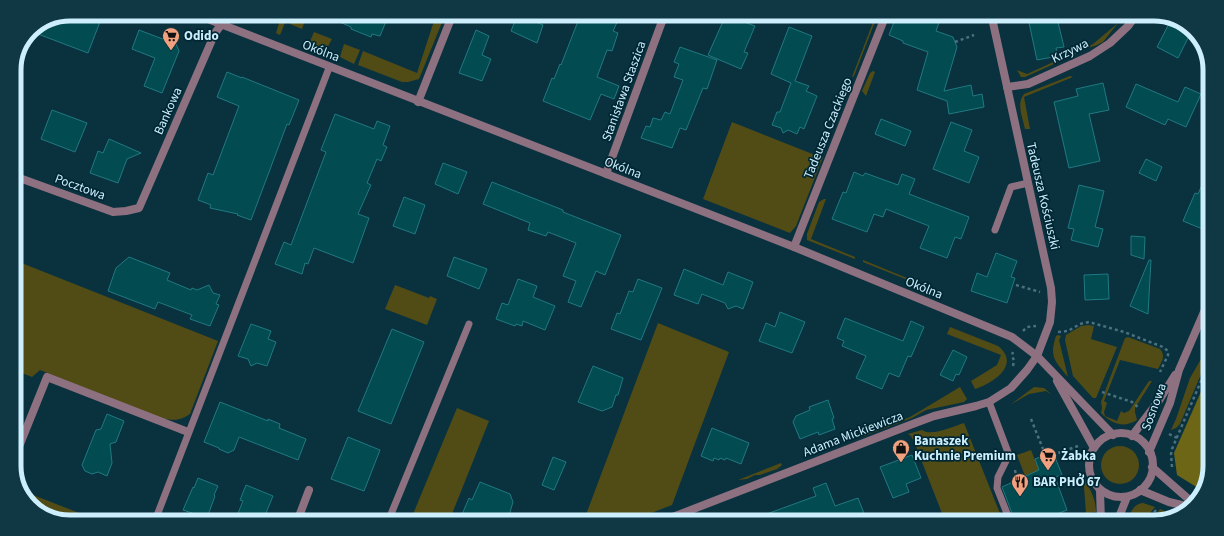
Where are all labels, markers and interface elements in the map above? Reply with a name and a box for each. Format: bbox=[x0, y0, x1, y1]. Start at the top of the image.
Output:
supermarket icon: Odido bbox=[161, 26, 181, 51]
place label: Odido bbox=[184, 27, 219, 45]
street label: Krzywa bbox=[1048, 34, 1092, 68]
street label: Okólna bbox=[300, 36, 342, 66]
street label: Stanisława Staszica bbox=[597, 38, 651, 144]
street label: Tadeusza Czackiego bbox=[799, 75, 857, 181]
street label: Bankowa bbox=[150, 84, 186, 138]
street label: Tadeusza Kościuszki bbox=[1022, 140, 1064, 252]
street label: Okólna bbox=[602, 153, 644, 183]
street label: Pocztowa bbox=[52, 170, 108, 204]
street label: Okólna bbox=[903, 272, 945, 304]
street label: Sosnowa bbox=[1137, 381, 1171, 433]
street label: Adama Mickiewicza bbox=[800, 407, 906, 461]
place label: Banaszek Kuchnie Premium bbox=[914, 432, 1016, 465]
shop icon: Banaszek Kuchnie Premium bbox=[891, 438, 911, 463]
supermarket icon: Żabka bbox=[1038, 446, 1058, 471]
place label: Żabka bbox=[1061, 447, 1096, 465]
restaurant icon: BAR PHỞ 67 bbox=[1010, 472, 1030, 497]
place label: BAR PHỞ 67 bbox=[1033, 473, 1101, 491]

